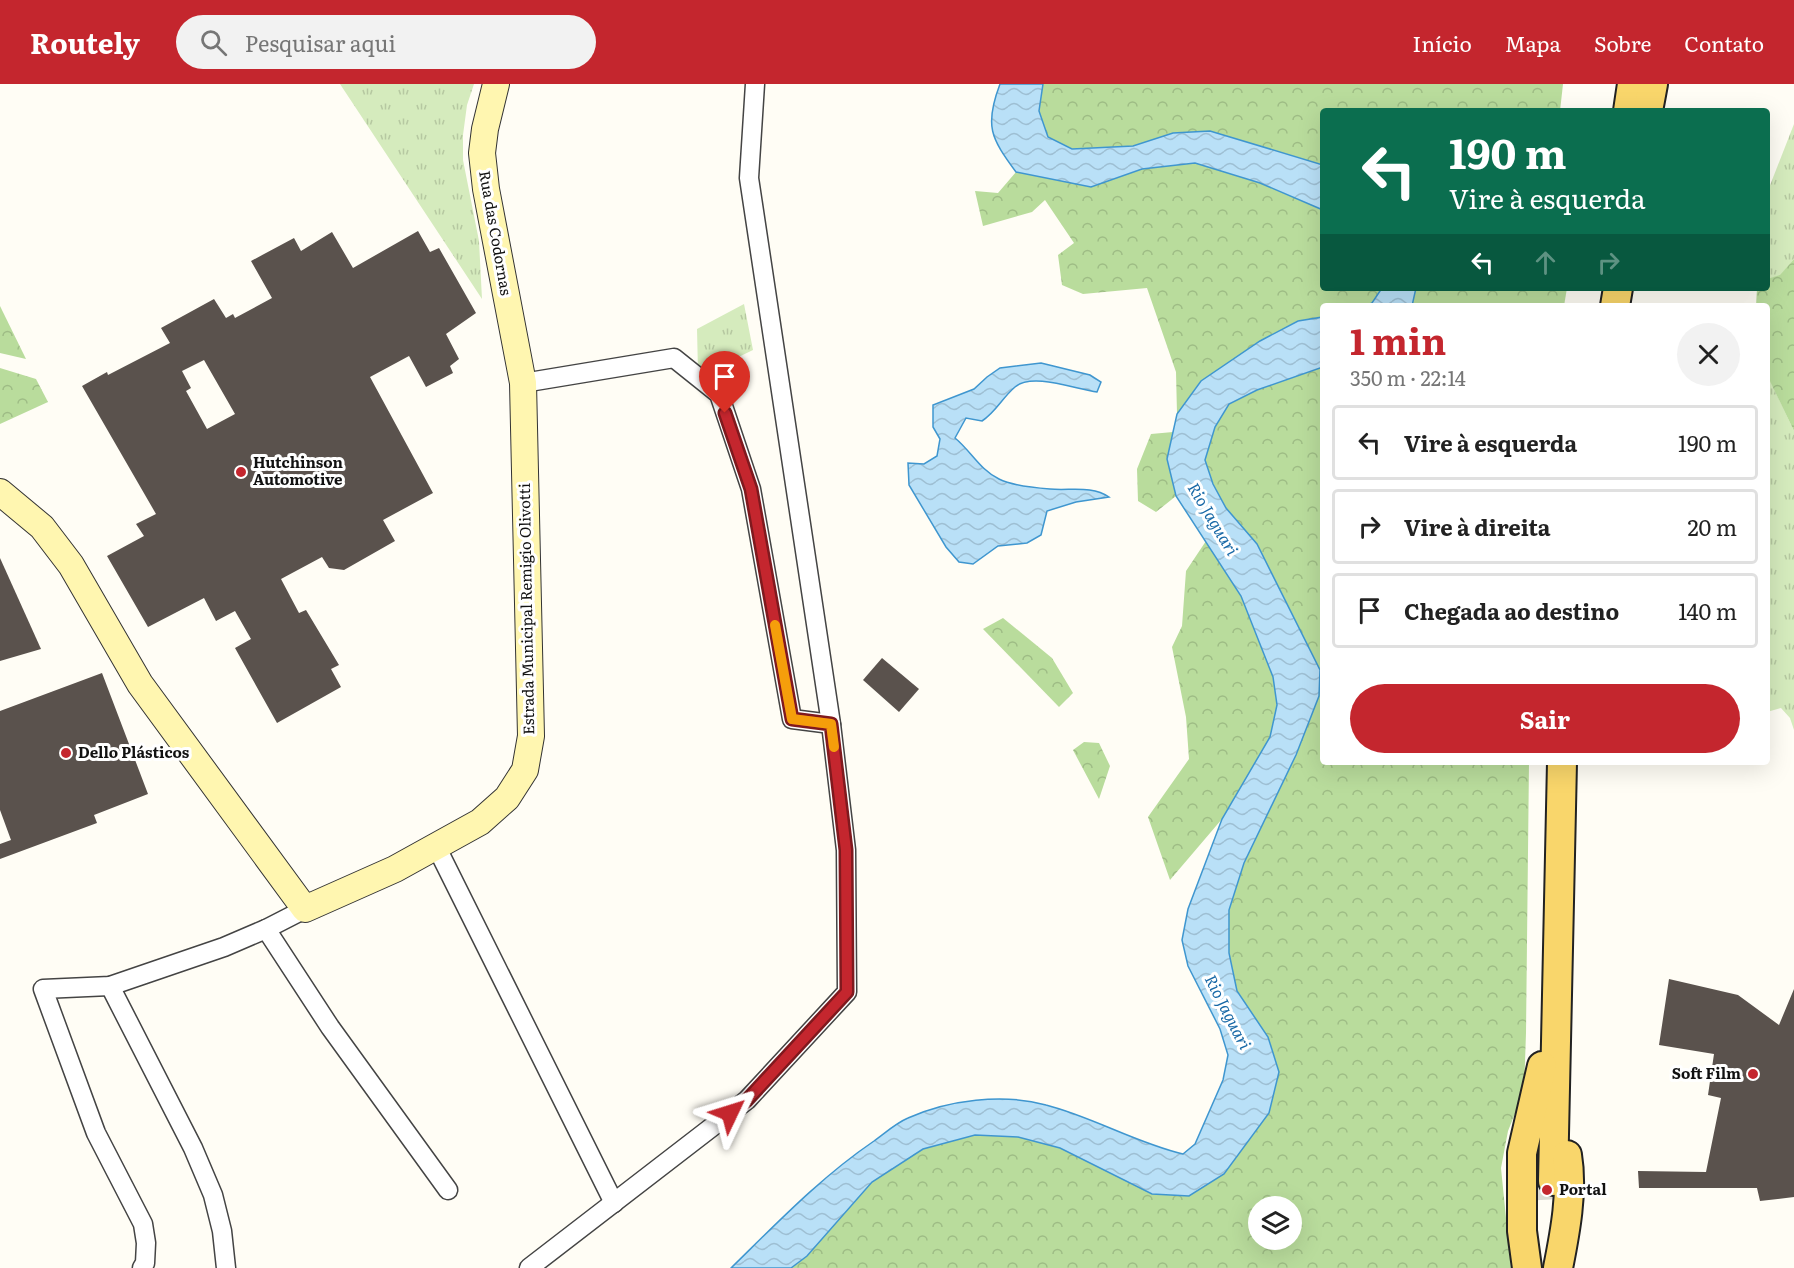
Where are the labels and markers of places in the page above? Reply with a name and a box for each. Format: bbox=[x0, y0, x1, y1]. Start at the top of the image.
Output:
pin bbox=[699, 351, 750, 413]
place label: Hutchinson Automotive bbox=[253, 450, 344, 490]
marker: Hutchinson Automotive bbox=[234, 465, 248, 479]
place label: Dello Plásticos bbox=[78, 740, 190, 763]
marker: Dello Plásticos bbox=[59, 746, 73, 760]
place label: Soft Film bbox=[1672, 1061, 1741, 1084]
marker: Soft Film bbox=[1746, 1067, 1760, 1081]
place label: Portal bbox=[1559, 1177, 1607, 1200]
marker: Portal bbox=[1540, 1183, 1554, 1197]

